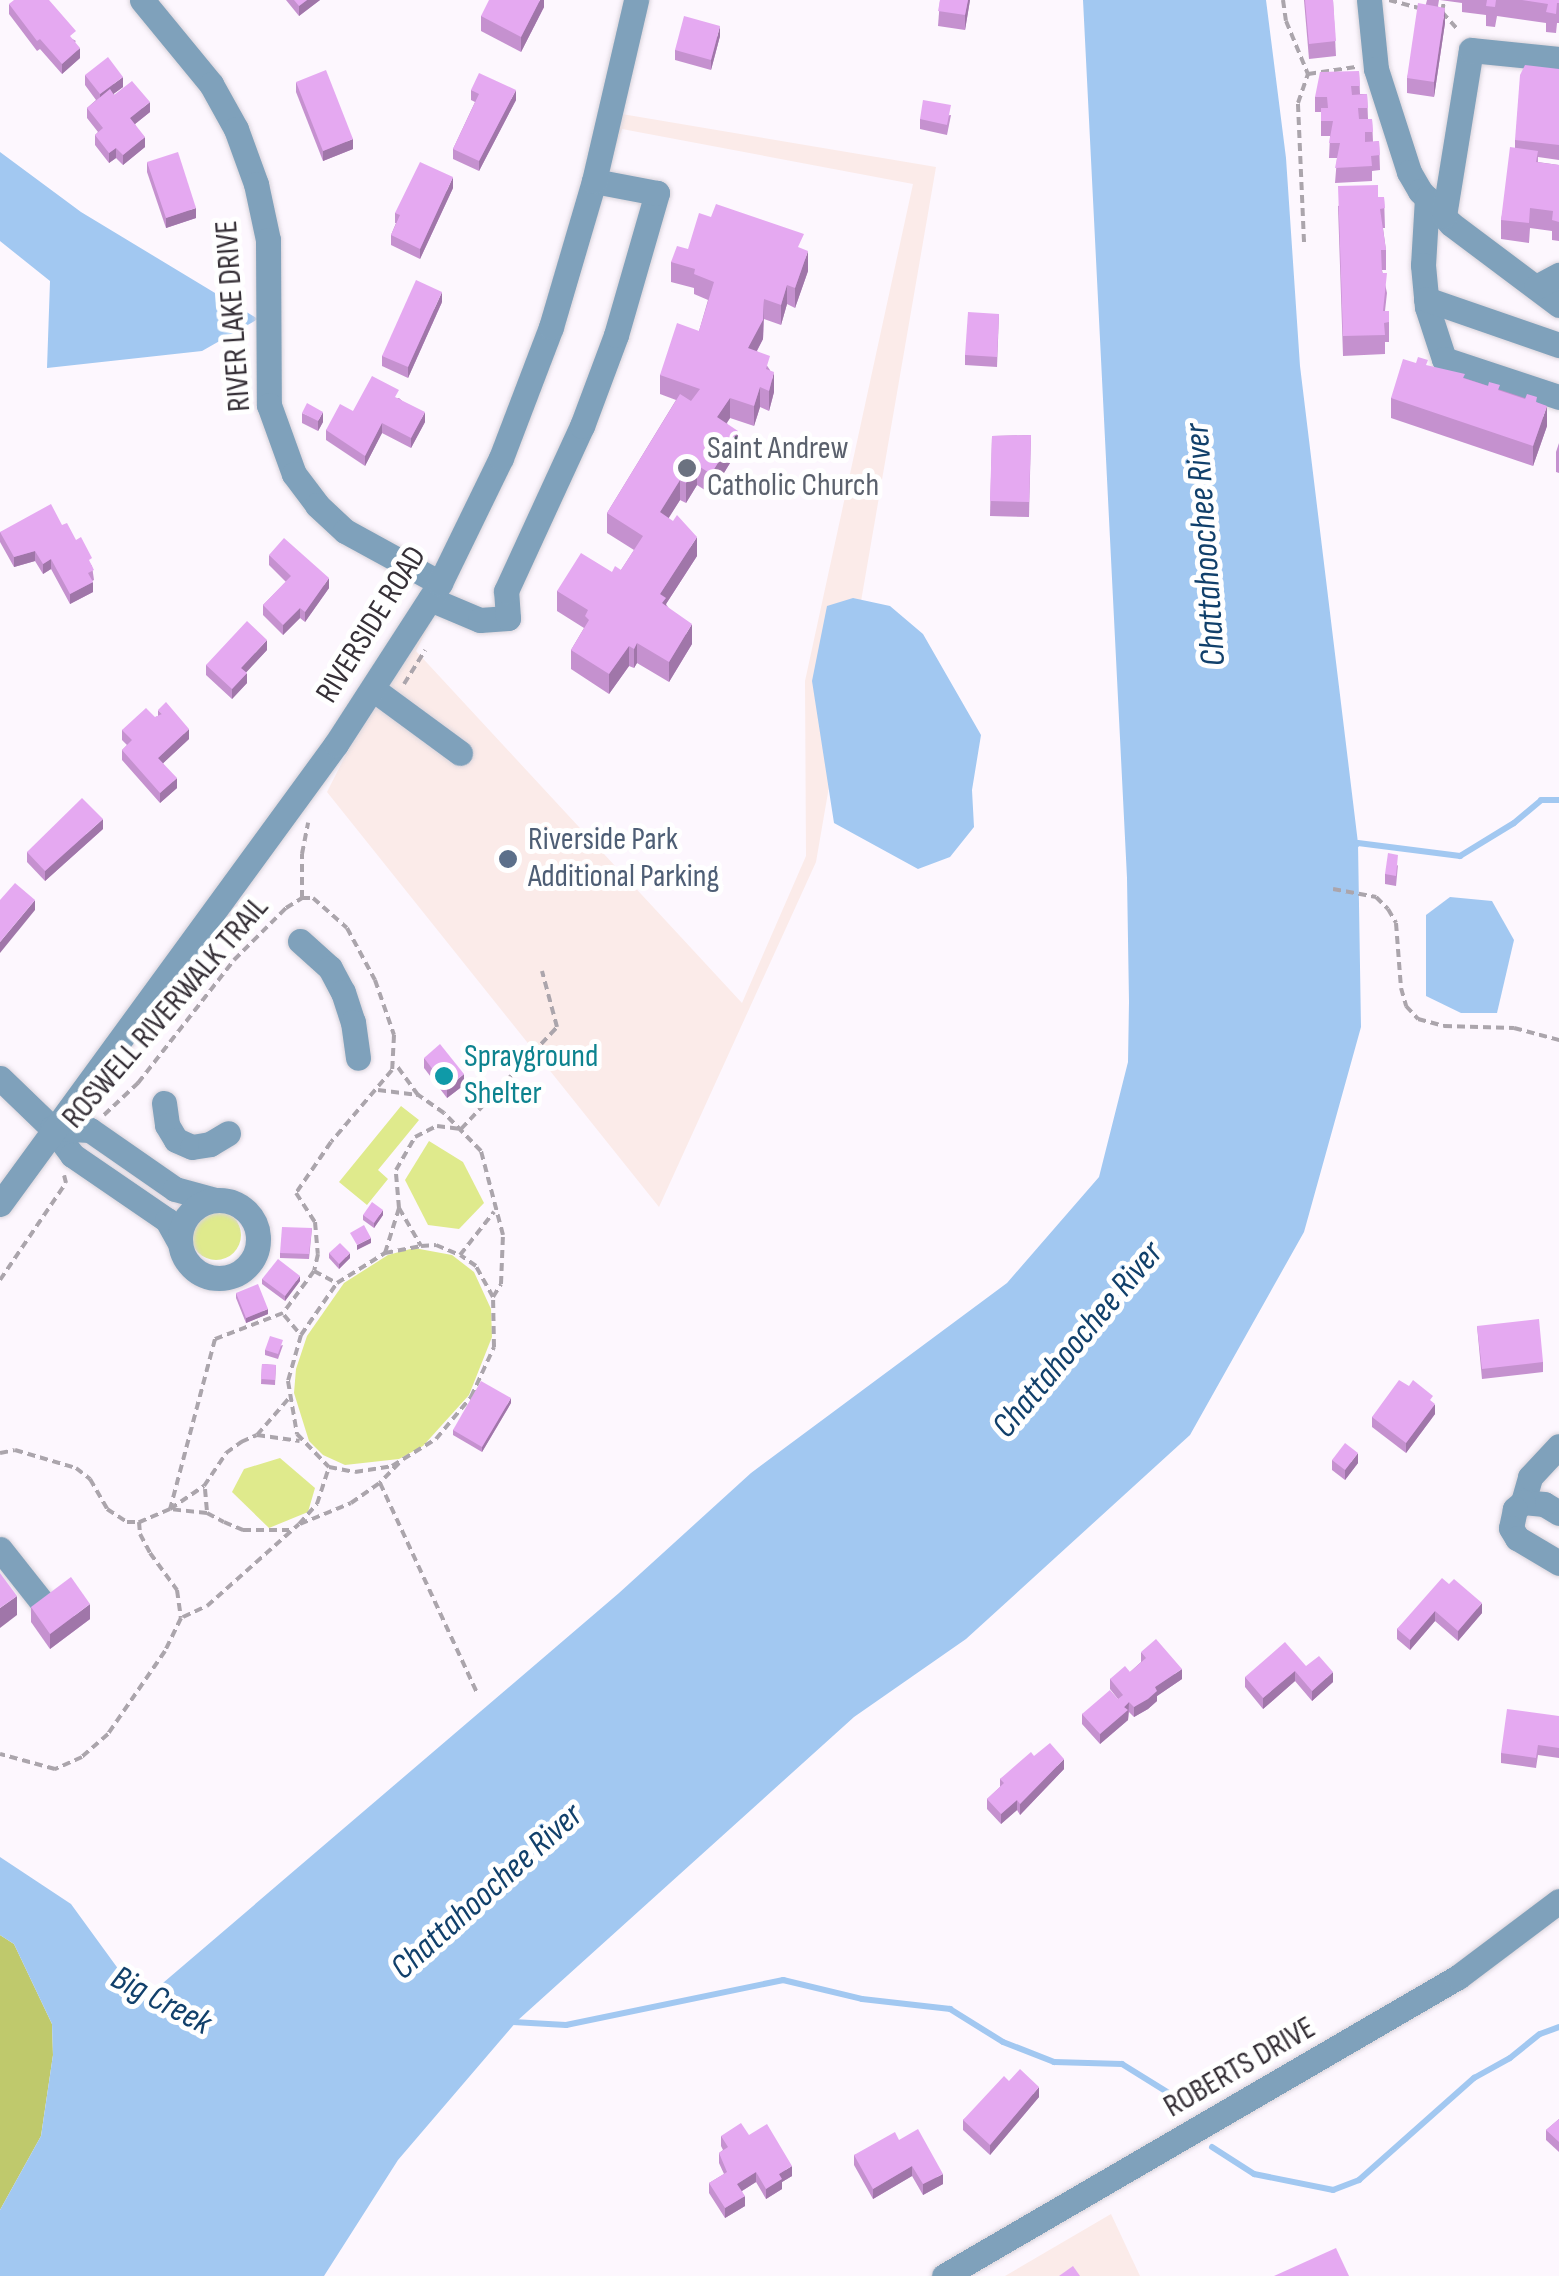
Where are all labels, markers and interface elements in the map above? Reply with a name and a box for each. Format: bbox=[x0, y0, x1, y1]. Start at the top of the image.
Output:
street label: RIVER LAKE DRIVE bbox=[208, 219, 260, 413]
water label: Chattahoochee River bbox=[1177, 422, 1235, 668]
place label: Saint Andrew Catholic Church bbox=[707, 431, 879, 506]
marker: Saint Andrew Catholic Church bbox=[676, 457, 698, 479]
street label: RIVERSIDE ROAD bbox=[309, 540, 435, 710]
place label: Riverside Park Additional Parking bbox=[528, 822, 719, 897]
marker: Riverside Park Additional Parking bbox=[497, 848, 519, 870]
street label: ROSWELL RIVERWALK TRAIL bbox=[55, 889, 277, 1137]
place label: Sprayground Shelter bbox=[464, 1039, 598, 1114]
marker: Sprayground Shelter bbox=[433, 1065, 455, 1087]
water label: Chattahoochee River bbox=[984, 1233, 1172, 1447]
water label: Chattahoochee River bbox=[383, 1795, 591, 1989]
water label: Big Creek bbox=[104, 1957, 218, 2045]
street label: ROBERTS DRIVE bbox=[1158, 2009, 1322, 2127]

